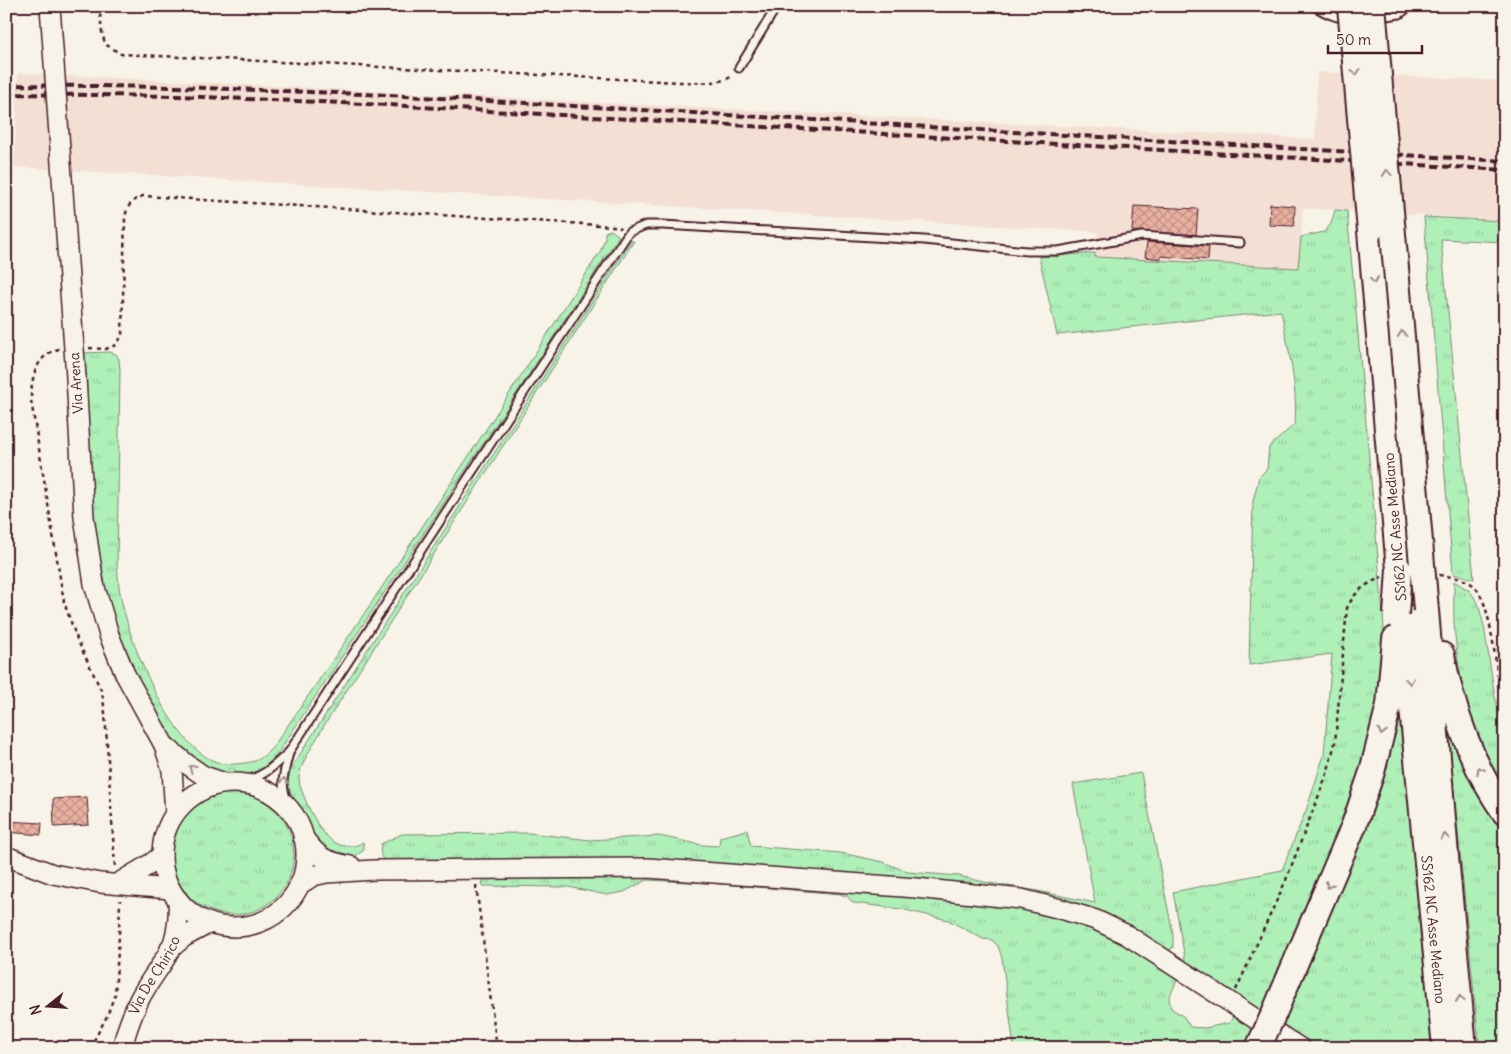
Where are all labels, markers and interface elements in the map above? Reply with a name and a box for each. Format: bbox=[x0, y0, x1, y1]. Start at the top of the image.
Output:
scale bar bbox=[1328, 22, 1422, 54]
text: 50 m bbox=[1336, 30, 1371, 49]
one-way arrow bbox=[1350, 69, 1361, 77]
one-way arrow bbox=[1382, 168, 1393, 176]
one-way arrow bbox=[1368, 276, 1379, 284]
one-way arrow bbox=[1396, 330, 1407, 338]
street label: Via Arena bbox=[65, 352, 87, 414]
street label: SS162 NC Asse Mediano bbox=[1380, 452, 1410, 602]
one-way arrow bbox=[1404, 677, 1415, 685]
one-way arrow bbox=[1377, 728, 1388, 737]
one-way arrow bbox=[188, 765, 198, 774]
one-way arrow bbox=[1476, 767, 1486, 776]
one-way arrow bbox=[278, 777, 289, 785]
one-way arrow bbox=[1439, 833, 1450, 841]
street label: SS162 NC Asse Mediano bbox=[1417, 854, 1450, 1005]
one-way arrow bbox=[1324, 881, 1334, 889]
street label: Via De Chirico bbox=[125, 934, 184, 1017]
north arrow bbox=[22, 982, 72, 1032]
one-way arrow bbox=[1455, 995, 1466, 1003]
text: N bbox=[26, 1003, 46, 1017]

